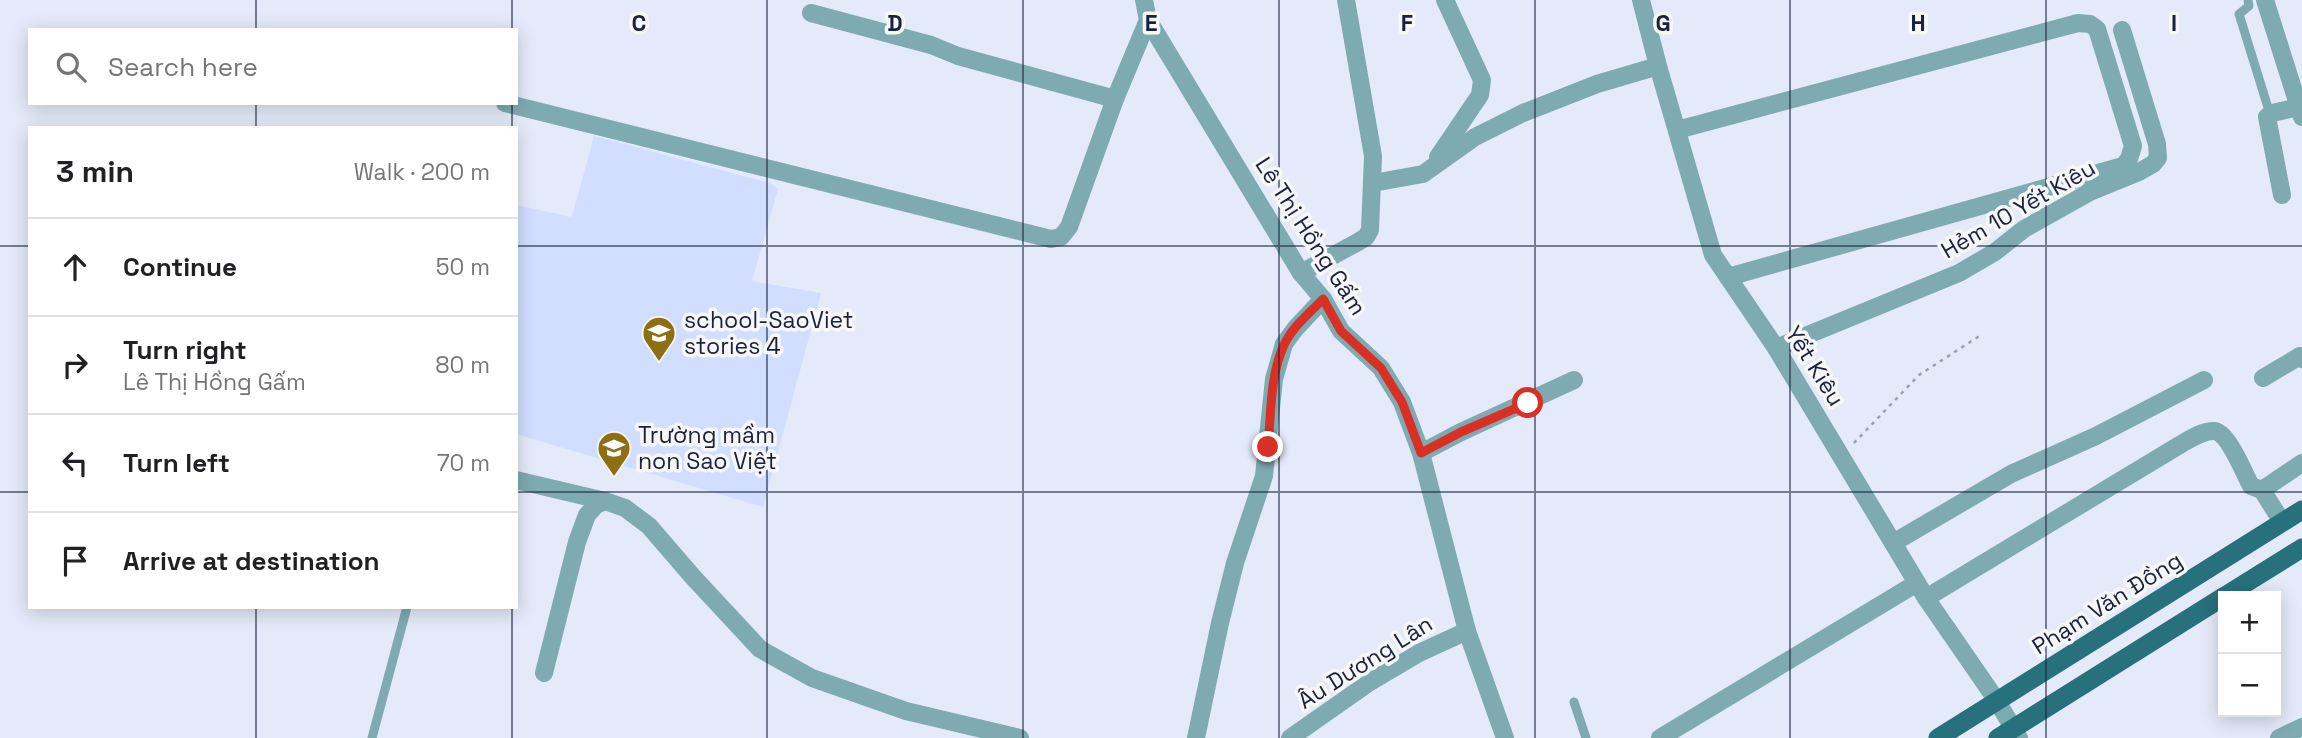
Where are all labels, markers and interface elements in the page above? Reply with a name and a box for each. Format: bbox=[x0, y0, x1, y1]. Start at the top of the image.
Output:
text: C bbox=[632, 8, 646, 38]
text: D bbox=[887, 8, 903, 38]
text: E bbox=[1145, 8, 1157, 38]
text: F bbox=[1401, 8, 1413, 38]
text: G bbox=[1655, 8, 1671, 38]
text: H bbox=[1910, 8, 1926, 38]
text: I bbox=[2171, 8, 2177, 38]
search box bbox=[28, 28, 518, 105]
icon: search bbox=[52, 48, 90, 86]
text: Search here bbox=[108, 50, 258, 84]
street label: Lê Thị Hồng Gấm bbox=[1249, 151, 1373, 321]
text: 3 min bbox=[56, 152, 134, 191]
street label: Hẻm 10 Yết Kiêu bbox=[1935, 153, 2101, 265]
text: Walk · 200 m bbox=[354, 157, 490, 187]
icon: ahead bbox=[56, 248, 94, 286]
text: Continue bbox=[123, 250, 237, 284]
text: 50 m bbox=[436, 252, 490, 282]
place label: school-SaoViet stories 4 bbox=[684, 305, 853, 361]
school or university icon: school-SaoViet stories 4 bbox=[640, 314, 678, 363]
street label: Yết Kiêu bbox=[1779, 320, 1851, 412]
text: Turn right bbox=[123, 333, 247, 367]
icon: right bbox=[56, 346, 94, 384]
text: 80 m bbox=[435, 350, 490, 380]
text: Lê Thị Hồng Gấm bbox=[123, 367, 306, 397]
route start bbox=[1512, 387, 1543, 418]
place label: Trường mầm non Sao Việt bbox=[638, 420, 777, 476]
school or university icon: Trường mầm non Sao Việt bbox=[595, 429, 633, 478]
route end bbox=[1252, 431, 1283, 462]
icon: left bbox=[56, 444, 94, 482]
text: Turn left bbox=[123, 446, 230, 480]
text: 70 m bbox=[437, 448, 490, 478]
icon: arrive bbox=[56, 542, 94, 580]
text: Arrive at destination bbox=[123, 544, 380, 578]
street label: Phạm Văn Đồng bbox=[2026, 545, 2188, 661]
map controls bbox=[2218, 591, 2281, 717]
button: + bbox=[2218, 591, 2281, 654]
street label: Âu Dương Lân bbox=[1292, 609, 1438, 715]
button: − bbox=[2218, 654, 2281, 717]

